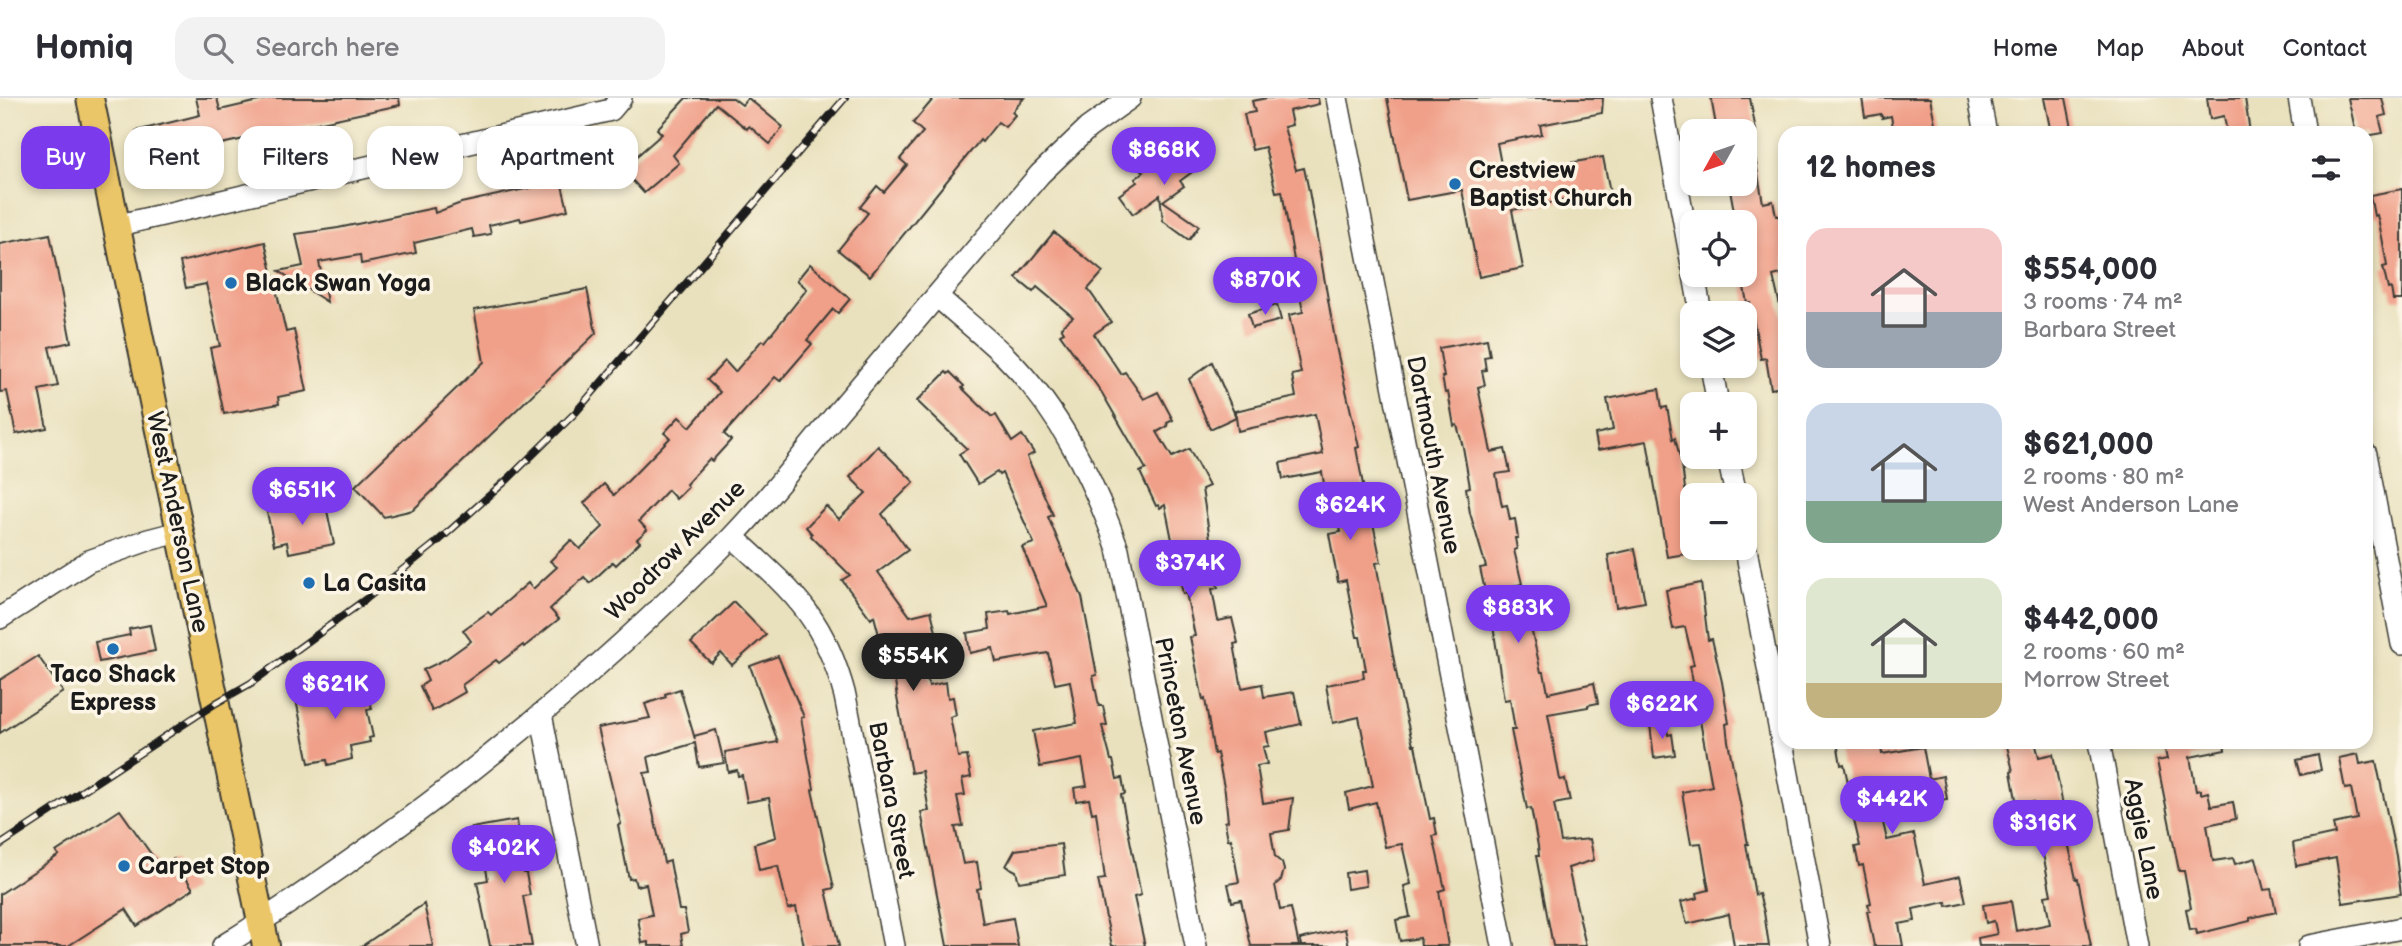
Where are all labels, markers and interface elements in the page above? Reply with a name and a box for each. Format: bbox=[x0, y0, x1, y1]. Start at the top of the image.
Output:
search box bbox=[175, 17, 665, 80]
text: Homiq bbox=[35, 28, 133, 68]
icon: search bbox=[199, 29, 237, 67]
text: Search here bbox=[255, 33, 400, 64]
text: Home bbox=[1993, 34, 2058, 63]
text: Map bbox=[2096, 34, 2144, 63]
text: About bbox=[2182, 34, 2244, 63]
text: Contact bbox=[2282, 34, 2367, 63]
north arrow bbox=[1680, 119, 1757, 196]
map controls bbox=[1680, 119, 1757, 560]
chip: Buy bbox=[21, 126, 110, 189]
chip: Rent bbox=[124, 126, 224, 189]
chip: Filters bbox=[238, 126, 353, 189]
chip: New bbox=[367, 126, 463, 189]
chip: Apartment bbox=[477, 126, 638, 189]
pin: $868K bbox=[1115, 127, 1213, 187]
text: $868K bbox=[1128, 136, 1200, 164]
icon: filters bbox=[2307, 149, 2345, 187]
text: 12 homes bbox=[1806, 150, 1936, 186]
place label: Crestview Baptist Church bbox=[1469, 156, 1632, 213]
marker: Crestview Baptist Church bbox=[1447, 176, 1463, 192]
button: locate bbox=[1680, 210, 1757, 287]
text: $554,000 bbox=[2023, 252, 2158, 288]
icon: home bbox=[1862, 256, 1946, 340]
pin: $870K bbox=[1216, 258, 1314, 317]
text: $870K bbox=[1229, 266, 1301, 294]
place label: Black Swan Yoga bbox=[245, 269, 431, 298]
marker: Black Swan Yoga bbox=[223, 275, 239, 291]
text: 3 rooms · 74 m² bbox=[2023, 288, 2183, 316]
button: layers bbox=[1680, 301, 1757, 378]
text: Barbara Street bbox=[2023, 316, 2176, 344]
street label: Dartmouth Avenue bbox=[1400, 354, 1467, 557]
button: + bbox=[1680, 392, 1757, 469]
street label: West Anderson Lane bbox=[140, 409, 215, 635]
text: $621,000 bbox=[2023, 427, 2154, 463]
icon: home bbox=[1862, 431, 1946, 515]
text: 2 rooms · 80 m² bbox=[2023, 463, 2184, 491]
pin: $651K bbox=[253, 468, 351, 527]
street label: Woodrow Avenue bbox=[599, 474, 751, 626]
text: $651K bbox=[268, 476, 336, 504]
pin: $624K bbox=[1301, 482, 1399, 542]
button: − bbox=[1680, 483, 1757, 560]
text: $624K bbox=[1314, 491, 1386, 519]
text: West Anderson Lane bbox=[2023, 491, 2239, 519]
pin: $374K bbox=[1141, 540, 1239, 600]
text: $374K bbox=[1155, 549, 1225, 577]
place label: La Casita bbox=[323, 569, 427, 598]
marker: La Casita bbox=[301, 575, 317, 591]
pin: $883K bbox=[1469, 586, 1567, 645]
text: $883K bbox=[1482, 594, 1554, 622]
text: $442,000 bbox=[2023, 602, 2159, 638]
icon: home bbox=[1862, 606, 1946, 690]
pin: $554K bbox=[864, 634, 962, 693]
street label: Princeton Avenue bbox=[1148, 635, 1213, 827]
text: 2 rooms · 60 m² bbox=[2023, 638, 2185, 666]
marker: Taco Shack Express bbox=[105, 641, 121, 657]
text: $554K bbox=[878, 642, 948, 670]
place label: Taco Shack Express bbox=[50, 660, 176, 717]
pin: $621K bbox=[286, 662, 384, 721]
text: Morrow Street bbox=[2023, 666, 2169, 694]
text: $621K bbox=[301, 670, 369, 698]
pin: $622K bbox=[1613, 682, 1711, 741]
text: $622K bbox=[1626, 690, 1698, 718]
street label: Barbara Street bbox=[862, 719, 921, 882]
pin: $442K bbox=[1843, 776, 1941, 836]
street label: Aggie Lane bbox=[2118, 776, 2169, 902]
text: $442K bbox=[1856, 785, 1928, 813]
pin: $316K bbox=[1994, 800, 2092, 860]
text: $316K bbox=[2009, 809, 2077, 837]
pin: $402K bbox=[455, 826, 553, 885]
text: $402K bbox=[468, 834, 540, 862]
place label: Carpet Stop bbox=[138, 852, 270, 881]
marker: Carpet Stop bbox=[116, 858, 132, 874]

